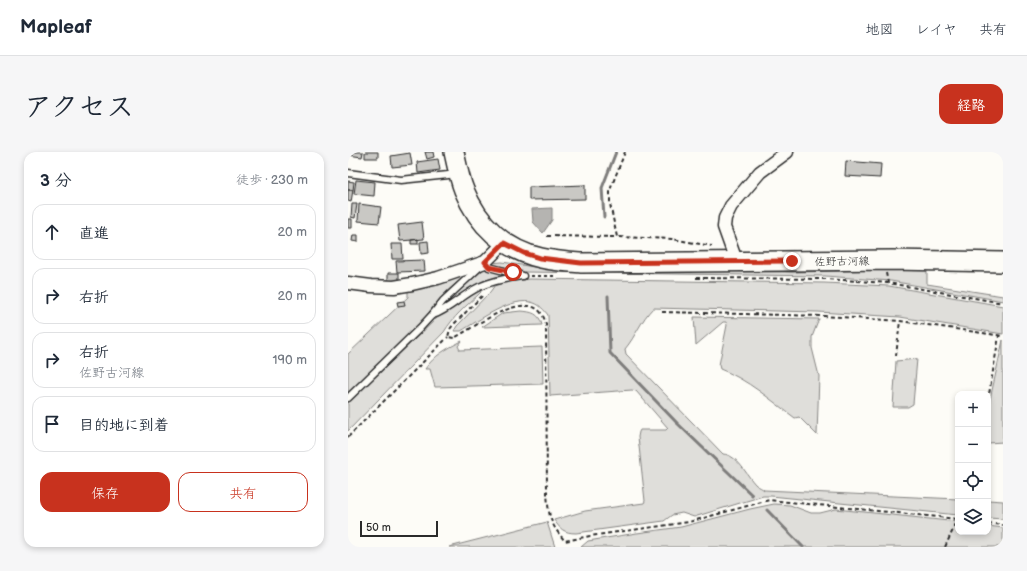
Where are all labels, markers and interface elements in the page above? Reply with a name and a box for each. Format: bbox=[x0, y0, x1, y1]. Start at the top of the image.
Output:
text: Mapleaf bbox=[20, 16, 92, 39]
text: 地図 bbox=[866, 21, 894, 38]
text: レイヤ bbox=[916, 21, 957, 38]
text: 共有 bbox=[979, 21, 1007, 38]
button: 経路 bbox=[939, 84, 1003, 124]
text: アクセス bbox=[24, 91, 134, 124]
text: 3 分 bbox=[40, 171, 72, 191]
text: 徒歩 · 230 m bbox=[236, 172, 308, 188]
icon: ahead bbox=[41, 221, 63, 243]
text: 直進 bbox=[79, 224, 109, 243]
text: 20 m bbox=[277, 224, 307, 240]
route end bbox=[783, 252, 801, 270]
street label: 佐野古河線 bbox=[814, 255, 870, 268]
route start bbox=[504, 263, 522, 281]
icon: right bbox=[41, 285, 63, 307]
text: 右折 bbox=[79, 288, 109, 307]
text: 20 m bbox=[277, 288, 307, 304]
text: 右折 bbox=[79, 343, 109, 362]
icon: right bbox=[41, 349, 63, 371]
text: 190 m bbox=[273, 352, 307, 368]
text: 佐野古河線 bbox=[79, 365, 144, 381]
map controls bbox=[955, 391, 991, 535]
button: + bbox=[955, 391, 991, 427]
icon: arrive bbox=[41, 413, 63, 435]
text: 目的地に到着 bbox=[79, 416, 169, 435]
button: − bbox=[955, 427, 991, 463]
button: locate bbox=[955, 463, 991, 499]
button: 保存 bbox=[40, 472, 170, 512]
button: 共有 bbox=[178, 472, 308, 512]
button: layers bbox=[955, 499, 991, 535]
scale bar bbox=[360, 519, 438, 538]
text: 50 m bbox=[366, 521, 391, 534]

